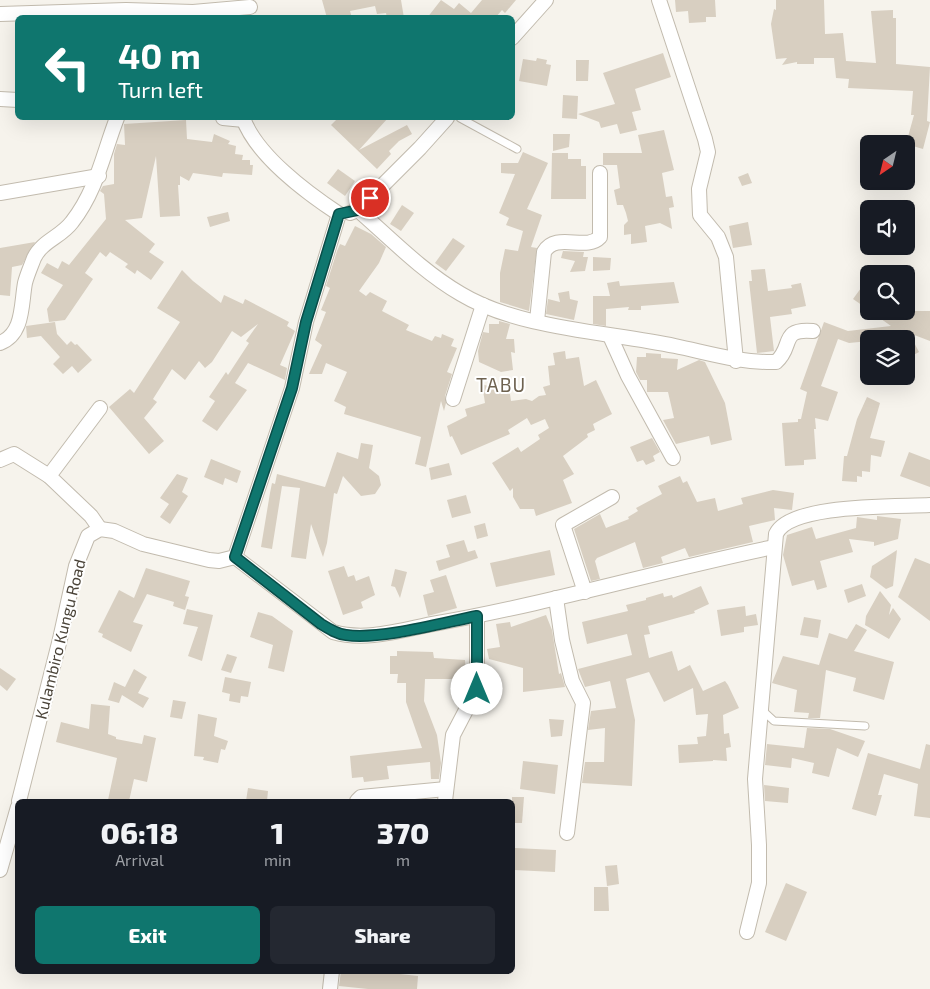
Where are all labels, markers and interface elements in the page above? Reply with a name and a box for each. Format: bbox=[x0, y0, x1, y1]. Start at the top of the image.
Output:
text: 40 m bbox=[118, 34, 201, 76]
icon: left bbox=[35, 35, 100, 100]
text: Turn left bbox=[118, 76, 203, 102]
north arrow bbox=[860, 135, 915, 190]
map controls bbox=[860, 135, 915, 385]
pin bbox=[349, 177, 391, 219]
icon: arrive bbox=[356, 184, 384, 212]
button: sound bbox=[860, 200, 915, 255]
button: search bbox=[860, 265, 915, 320]
button: layers bbox=[860, 330, 915, 385]
district label: TABU bbox=[476, 373, 526, 396]
street label: Kulambiro Kungu Road bbox=[30, 557, 89, 721]
position arrow bbox=[450, 662, 502, 714]
text: 06:18 bbox=[101, 814, 178, 850]
text: 1 bbox=[271, 814, 284, 850]
text: 370 bbox=[377, 814, 429, 850]
text: Arrival bbox=[115, 850, 164, 869]
text: min bbox=[264, 850, 291, 869]
text: m bbox=[396, 850, 410, 869]
button: Exit bbox=[35, 906, 260, 964]
button: Share bbox=[270, 906, 495, 964]

